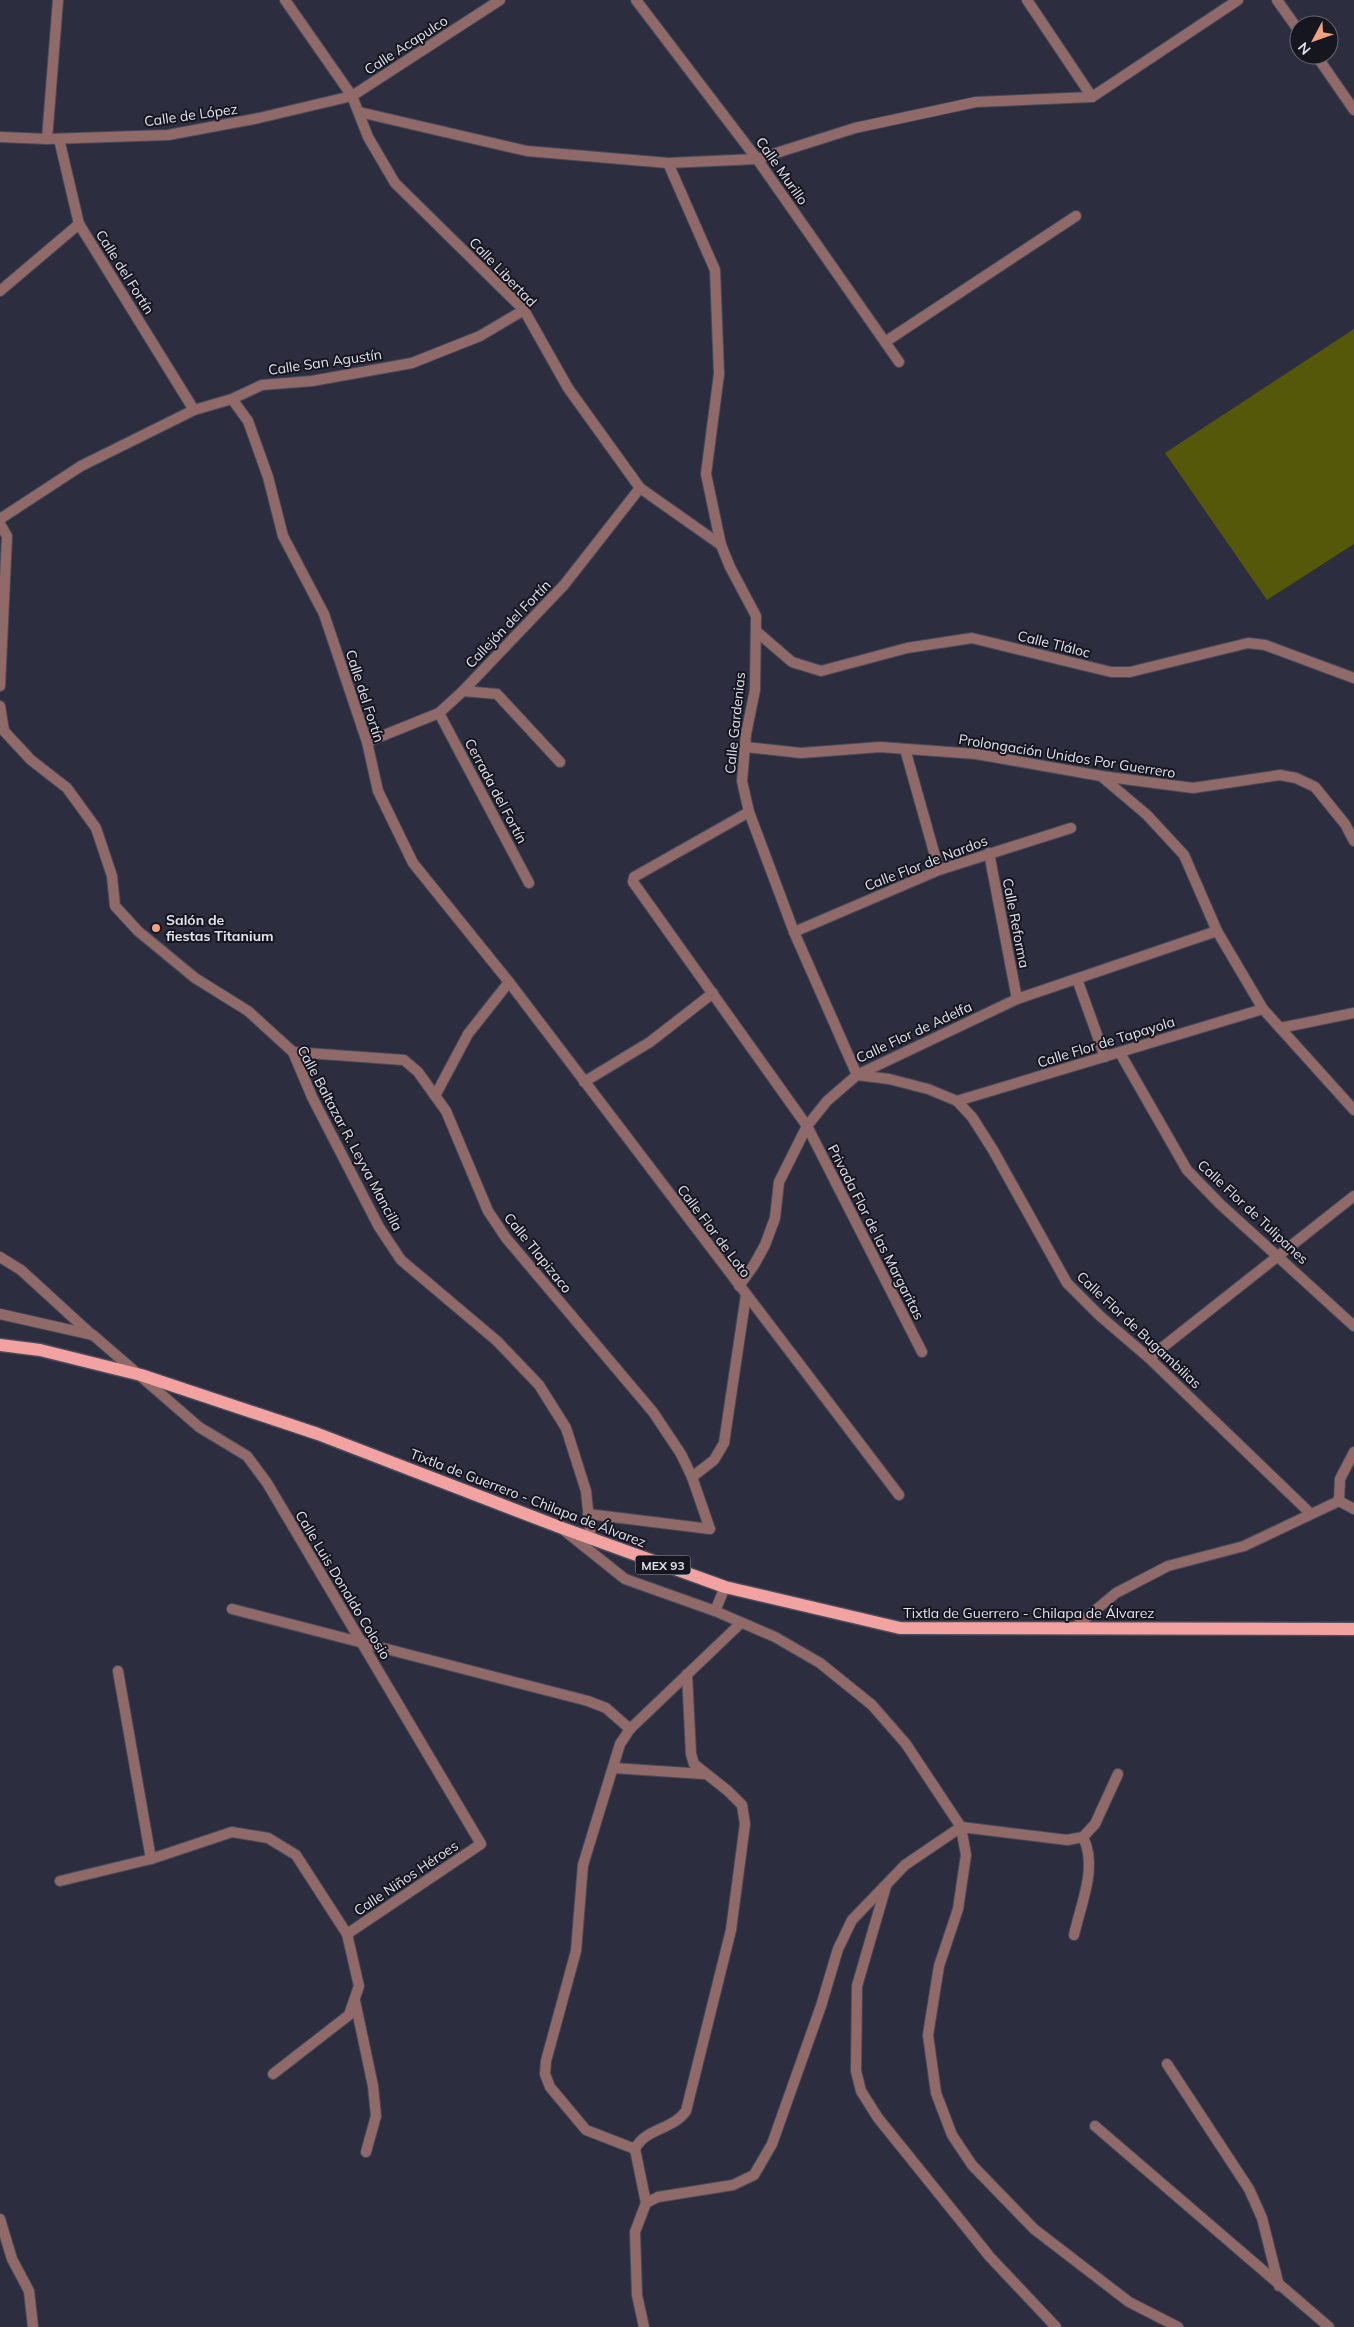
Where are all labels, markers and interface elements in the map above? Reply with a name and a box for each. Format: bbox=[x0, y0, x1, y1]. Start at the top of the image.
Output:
street label: Calle Acapulco bbox=[361, 11, 451, 79]
north arrow bbox=[1289, 15, 1339, 65]
text: N bbox=[1294, 39, 1314, 58]
street label: Calle de López bbox=[143, 100, 239, 130]
street label: Calle Murillo bbox=[752, 134, 812, 208]
street label: Calle del Fortín bbox=[92, 226, 158, 318]
street label: Calle Libertad bbox=[465, 233, 541, 311]
street label: Calle San Agustín bbox=[267, 345, 383, 379]
street label: Callejón del Fortín bbox=[461, 576, 555, 672]
street label: Calle Tláloc bbox=[1016, 626, 1092, 662]
street label: Calle del Fortín bbox=[342, 647, 388, 745]
street label: Calle Gardenias bbox=[721, 671, 749, 775]
street label: Prolongación Unidos Por Guerrero bbox=[957, 730, 1177, 782]
street label: Cerrada del Fortín bbox=[461, 736, 531, 846]
street label: Calle Flor de Nardos bbox=[862, 831, 990, 895]
street label: Calle Reforma bbox=[998, 877, 1034, 969]
place label: Salón de fiestas Titanium bbox=[166, 911, 274, 945]
marker: Salón de fiestas Titanium bbox=[150, 922, 162, 934]
street label: Calle Flor de Adelfa bbox=[853, 997, 975, 1067]
street label: Calle Flor de Tapayola bbox=[1035, 1013, 1177, 1071]
street label: Calle Baltazar R. Leyva Mancilla bbox=[293, 1042, 407, 1234]
street label: Privada Flor de las Margaritas bbox=[824, 1141, 928, 1323]
street label: Calle Flor de Tulipanes bbox=[1194, 1156, 1312, 1268]
street label: Calle Flor de Loto bbox=[673, 1181, 755, 1281]
street label: Calle Tlapizaco bbox=[500, 1209, 576, 1297]
street label: Calle Flor de Bugambilias bbox=[1073, 1268, 1205, 1392]
street label: Tixtla de Guerrero - Chilapa de Álvarez bbox=[407, 1445, 649, 1551]
street label: Calle Luis Donaldo Colosio bbox=[291, 1507, 395, 1663]
road number: MEX 93 bbox=[636, 1556, 690, 1574]
street label: Tixtla de Guerrero - Chilapa de Álvarez bbox=[903, 1604, 1155, 1622]
street label: Calle Niños Héroes bbox=[350, 1836, 462, 1920]

